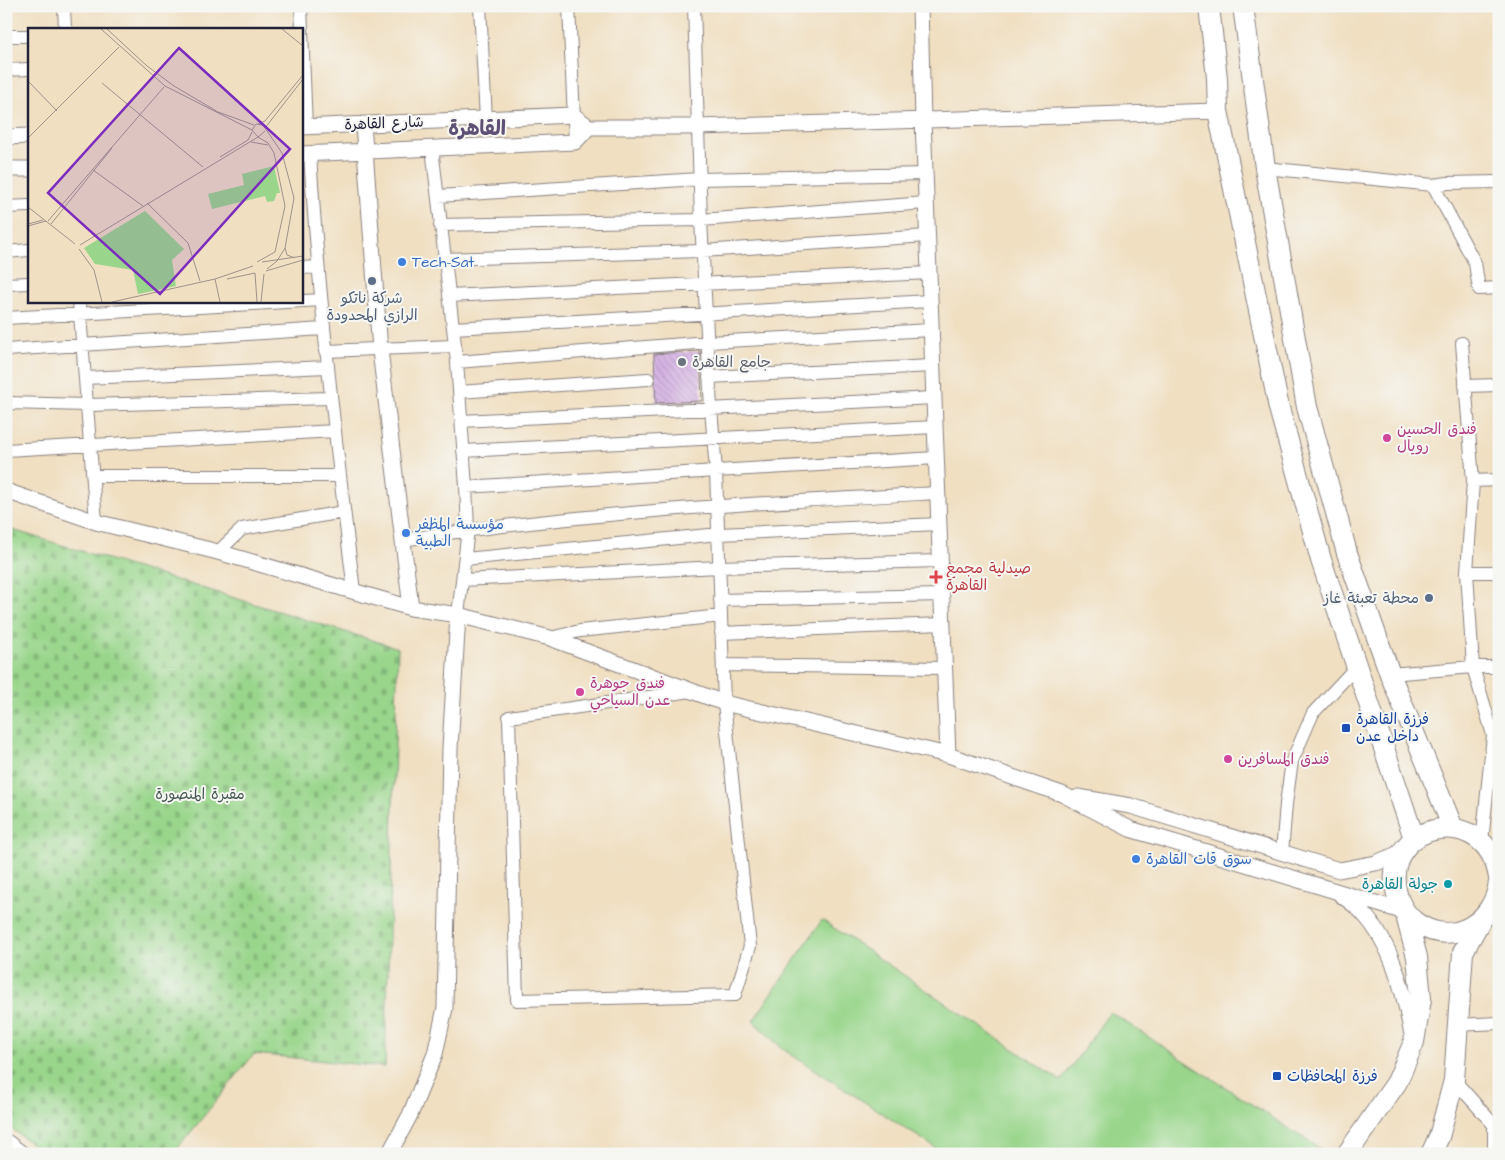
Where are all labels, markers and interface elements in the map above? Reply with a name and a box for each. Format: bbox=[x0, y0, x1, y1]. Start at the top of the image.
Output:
inset map bbox=[28, 28, 302, 302]
street label: شارع القاهرة bbox=[344, 112, 424, 135]
district label: القاهرة bbox=[448, 115, 506, 143]
place label: Tech-Sat bbox=[412, 252, 474, 273]
marker: Tech-Sat bbox=[396, 256, 408, 268]
marker: شركة ناتكو الرازي المحدودة bbox=[366, 275, 378, 287]
place label: شركة ناتكو الرازي المحدودة bbox=[326, 288, 418, 326]
place label: جامع القاهرة bbox=[692, 352, 771, 373]
marker: جامع القاهرة bbox=[676, 356, 688, 368]
place label: فندق الحسين رويال bbox=[1397, 419, 1477, 457]
marker: فندق الحسين رويال bbox=[1381, 432, 1393, 444]
place label: مؤسسة المظفر الطبية bbox=[414, 514, 504, 552]
marker: مؤسسة المظفر الطبية bbox=[400, 527, 412, 539]
place label: صيدلية مجمع القاهرة bbox=[946, 558, 1031, 596]
marker: صيدلية مجمع القاهرة bbox=[930, 571, 942, 583]
place label: محطة تعبئة غاز bbox=[1323, 588, 1419, 609]
marker: محطة تعبئة غاز bbox=[1423, 592, 1435, 604]
place label: فندق جوهرة عدن السياحي bbox=[590, 673, 670, 713]
marker: فندق جوهرة عدن السياحي bbox=[574, 686, 586, 698]
place label: فرزة القاهرة داخل عدن bbox=[1356, 709, 1429, 747]
marker: فرزة القاهرة داخل عدن bbox=[1340, 722, 1352, 734]
place label: فندق المسافرين bbox=[1238, 749, 1329, 770]
marker: فندق المسافرين bbox=[1222, 753, 1234, 765]
park label: مقبرة المنصورة bbox=[155, 784, 245, 805]
place label: سوق قات القاهرة bbox=[1146, 849, 1252, 870]
marker: سوق قات القاهرة bbox=[1130, 853, 1142, 865]
place label: جولة القاهرة bbox=[1362, 874, 1438, 895]
marker: جولة القاهرة bbox=[1442, 878, 1454, 890]
place label: فرزة المحافظات bbox=[1287, 1066, 1378, 1087]
marker: فرزة المحافظات bbox=[1271, 1070, 1283, 1082]

